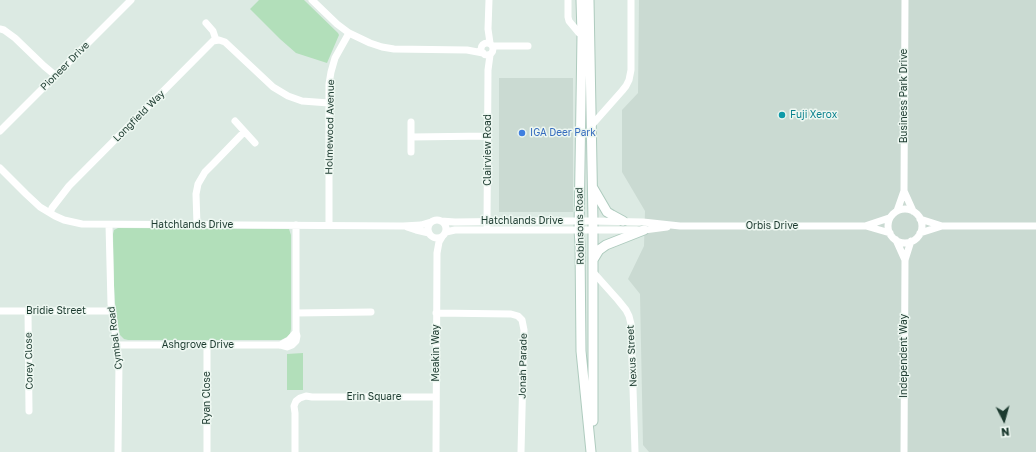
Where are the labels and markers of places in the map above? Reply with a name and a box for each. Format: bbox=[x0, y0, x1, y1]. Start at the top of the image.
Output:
place label: Fuji Xerox bbox=[790, 109, 837, 121]
marker: Fuji Xerox bbox=[777, 110, 787, 120]
place label: IGA Deer Park bbox=[530, 127, 596, 139]
marker: IGA Deer Park bbox=[517, 128, 527, 138]

